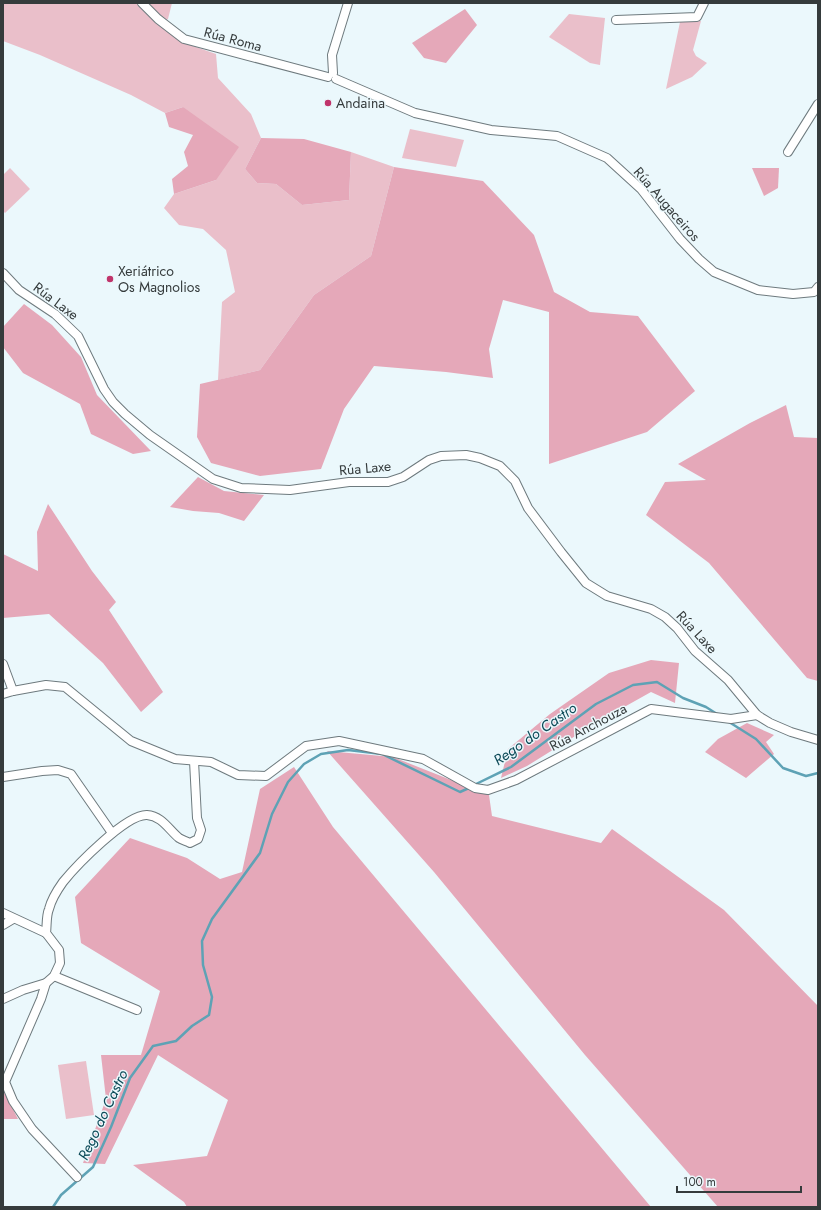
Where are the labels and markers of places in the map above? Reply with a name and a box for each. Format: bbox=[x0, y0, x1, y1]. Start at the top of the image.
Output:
place label: Andaina bbox=[336, 93, 385, 113]
marker: Andaina bbox=[323, 98, 333, 108]
place label: Xeriátrico Os Magnolios bbox=[118, 261, 200, 297]
marker: Xeriátrico Os Magnolios bbox=[105, 274, 115, 284]

